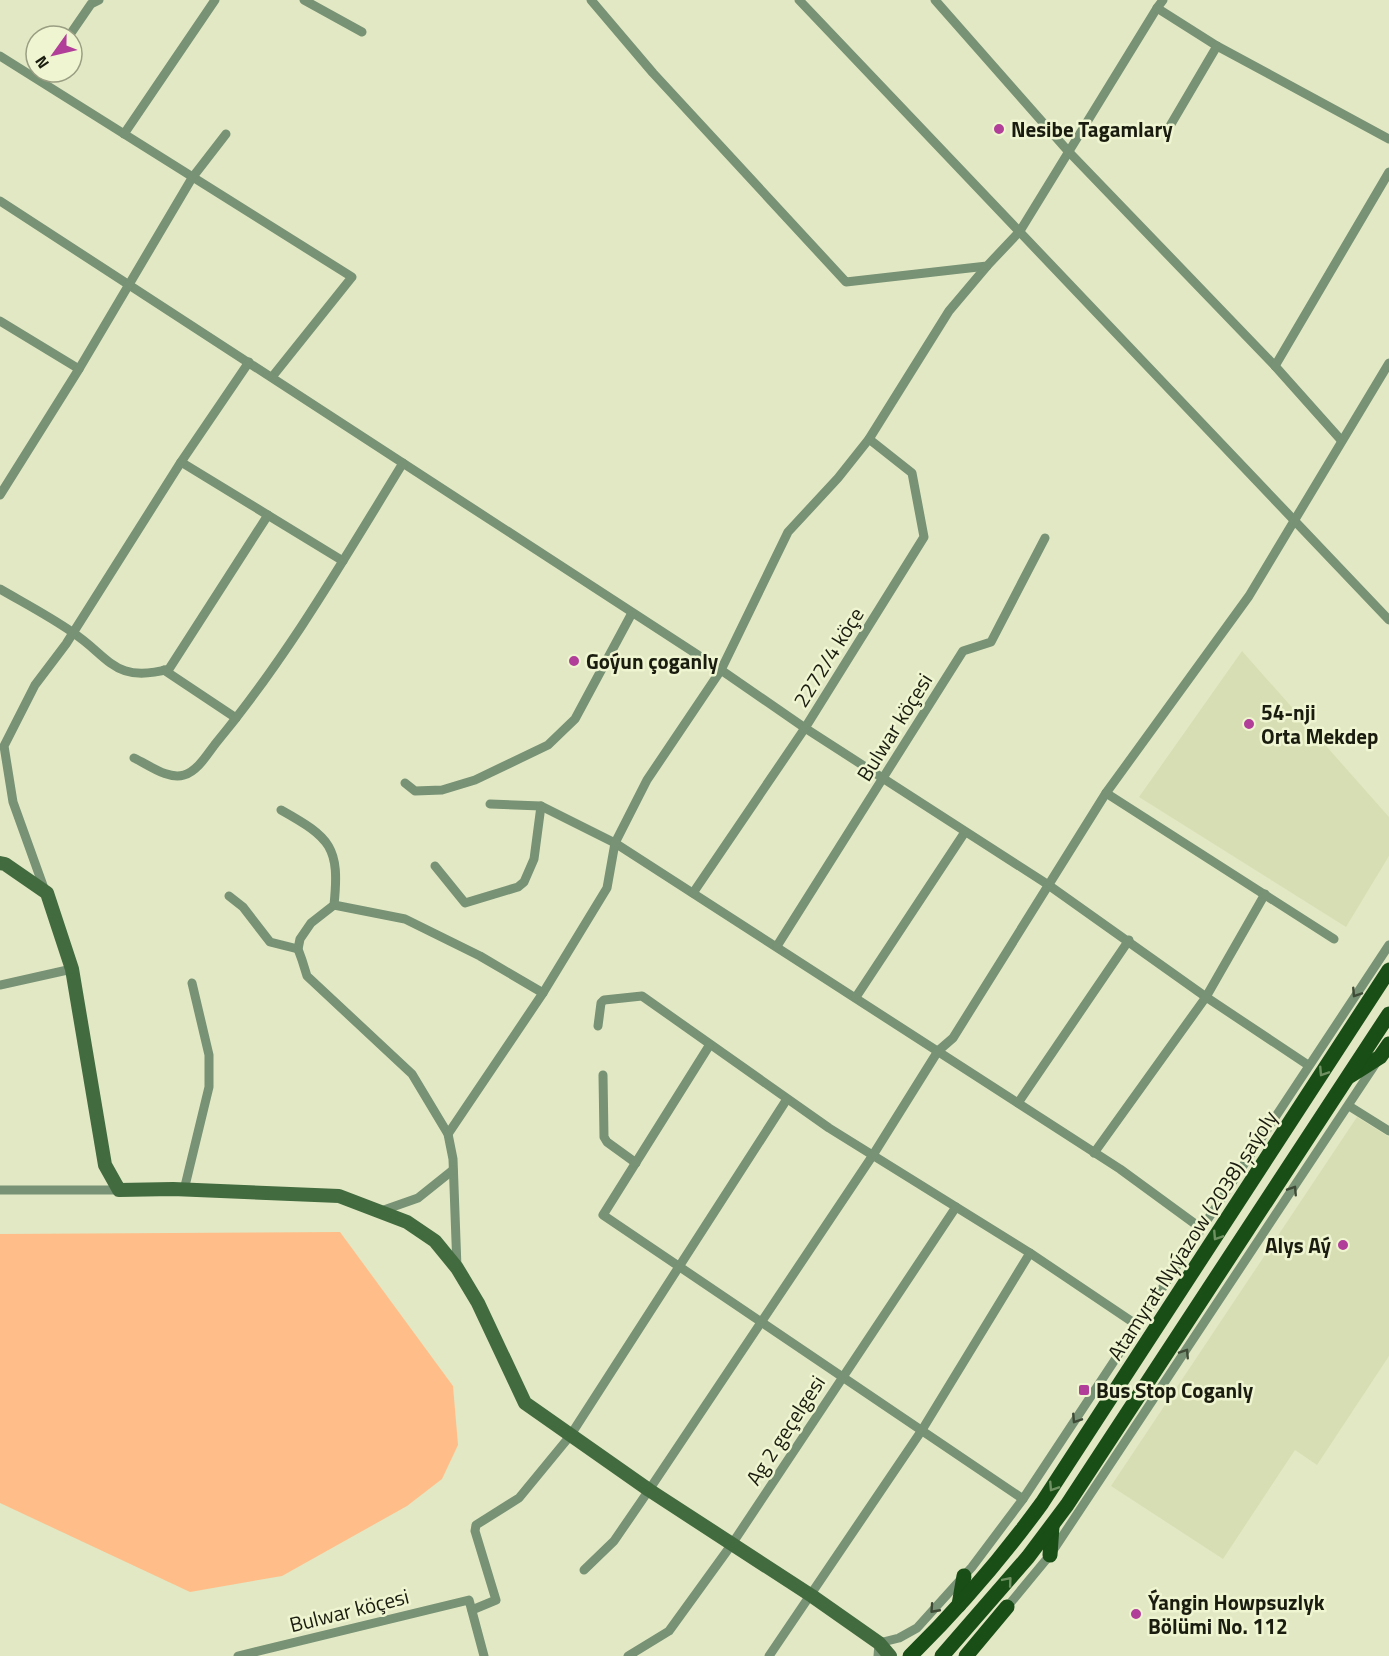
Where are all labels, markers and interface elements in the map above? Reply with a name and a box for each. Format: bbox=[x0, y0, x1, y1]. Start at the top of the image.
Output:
north arrow bbox=[24, 24, 84, 84]
text: N bbox=[29, 51, 55, 74]
place label: Nesibe Tagamlary bbox=[1011, 113, 1173, 145]
marker: Nesibe Tagamlary bbox=[992, 122, 1006, 136]
street label: 2272/4 köçe bbox=[785, 601, 871, 713]
place label: Goýun çoganly bbox=[586, 645, 719, 677]
marker: Goýun çoganly bbox=[567, 654, 581, 668]
street label: Bulwar köçesi bbox=[848, 667, 940, 787]
place label: 54-nji Orta Mekdep bbox=[1261, 696, 1378, 752]
marker: 54-nji Orta Mekdep bbox=[1242, 717, 1256, 731]
one-way arrow bbox=[1352, 986, 1363, 997]
one-way arrow bbox=[1319, 1066, 1330, 1077]
street label: Atamyrat Nyýazow (2038) şaýoly bbox=[1099, 1104, 1285, 1366]
one-way arrow bbox=[1285, 1186, 1296, 1197]
place label: Alys Aý bbox=[1265, 1229, 1331, 1261]
one-way arrow bbox=[1212, 1230, 1224, 1240]
marker: Alys Aý bbox=[1336, 1238, 1350, 1252]
one-way arrow bbox=[1178, 1349, 1189, 1360]
street label: Ag 2 geçelgesi bbox=[737, 1369, 833, 1491]
place label: Bus Stop Coganly bbox=[1096, 1374, 1254, 1406]
marker: Bus Stop Coganly bbox=[1077, 1383, 1091, 1397]
one-way arrow bbox=[1071, 1413, 1083, 1423]
one-way arrow bbox=[1048, 1481, 1060, 1491]
one-way arrow bbox=[1001, 1577, 1012, 1588]
street label: Bulwar köçesi bbox=[286, 1580, 412, 1640]
place label: Ýangin Howpsuzlyk Bölümi No. 112 bbox=[1148, 1586, 1325, 1642]
one-way arrow bbox=[930, 1602, 941, 1612]
marker: Ýangin Howpsuzlyk Bölümi No. 112 bbox=[1129, 1607, 1143, 1621]

